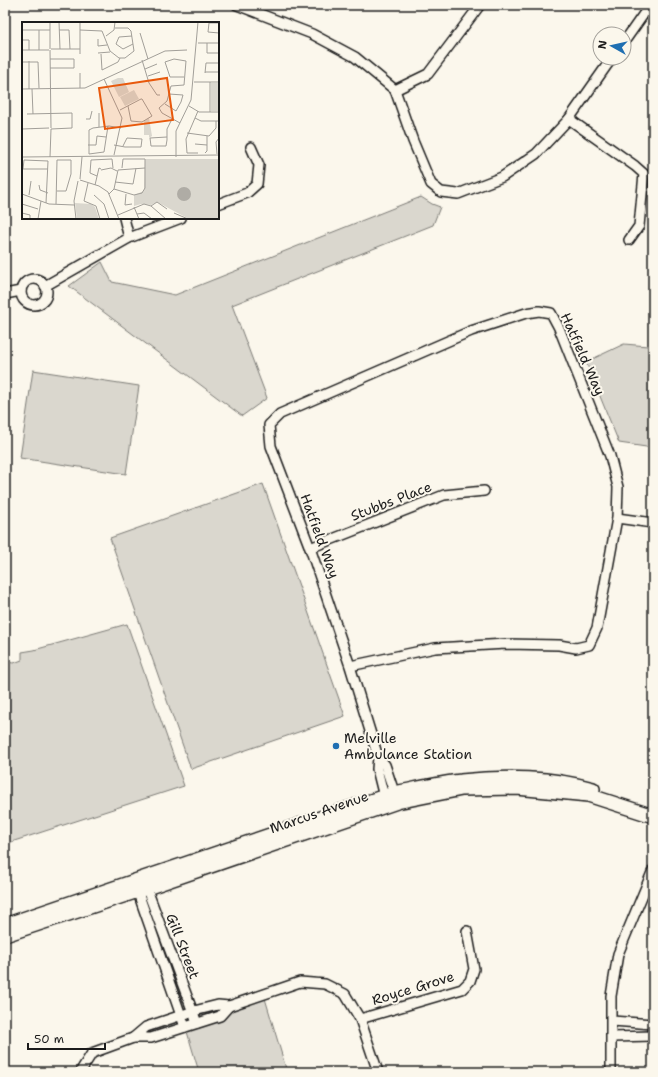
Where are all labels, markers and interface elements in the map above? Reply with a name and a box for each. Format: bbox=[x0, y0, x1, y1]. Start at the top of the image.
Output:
inset map bbox=[22, 22, 219, 219]
north arrow bbox=[592, 26, 632, 66]
text: N bbox=[595, 39, 611, 50]
street label: Hatfield Way bbox=[557, 310, 609, 398]
street label: Stubbs Place bbox=[348, 477, 434, 525]
street label: Hatfield Way bbox=[296, 491, 344, 581]
place label: Melville Ambulance Station bbox=[344, 729, 473, 763]
marker: Melville Ambulance Station bbox=[331, 741, 341, 751]
street label: Marcus Avenue bbox=[267, 787, 371, 837]
street label: Gill Street bbox=[162, 911, 204, 981]
street label: Royce Grove bbox=[370, 967, 456, 1009]
scale bar bbox=[28, 1025, 105, 1051]
text: 50 m bbox=[34, 1031, 64, 1047]

